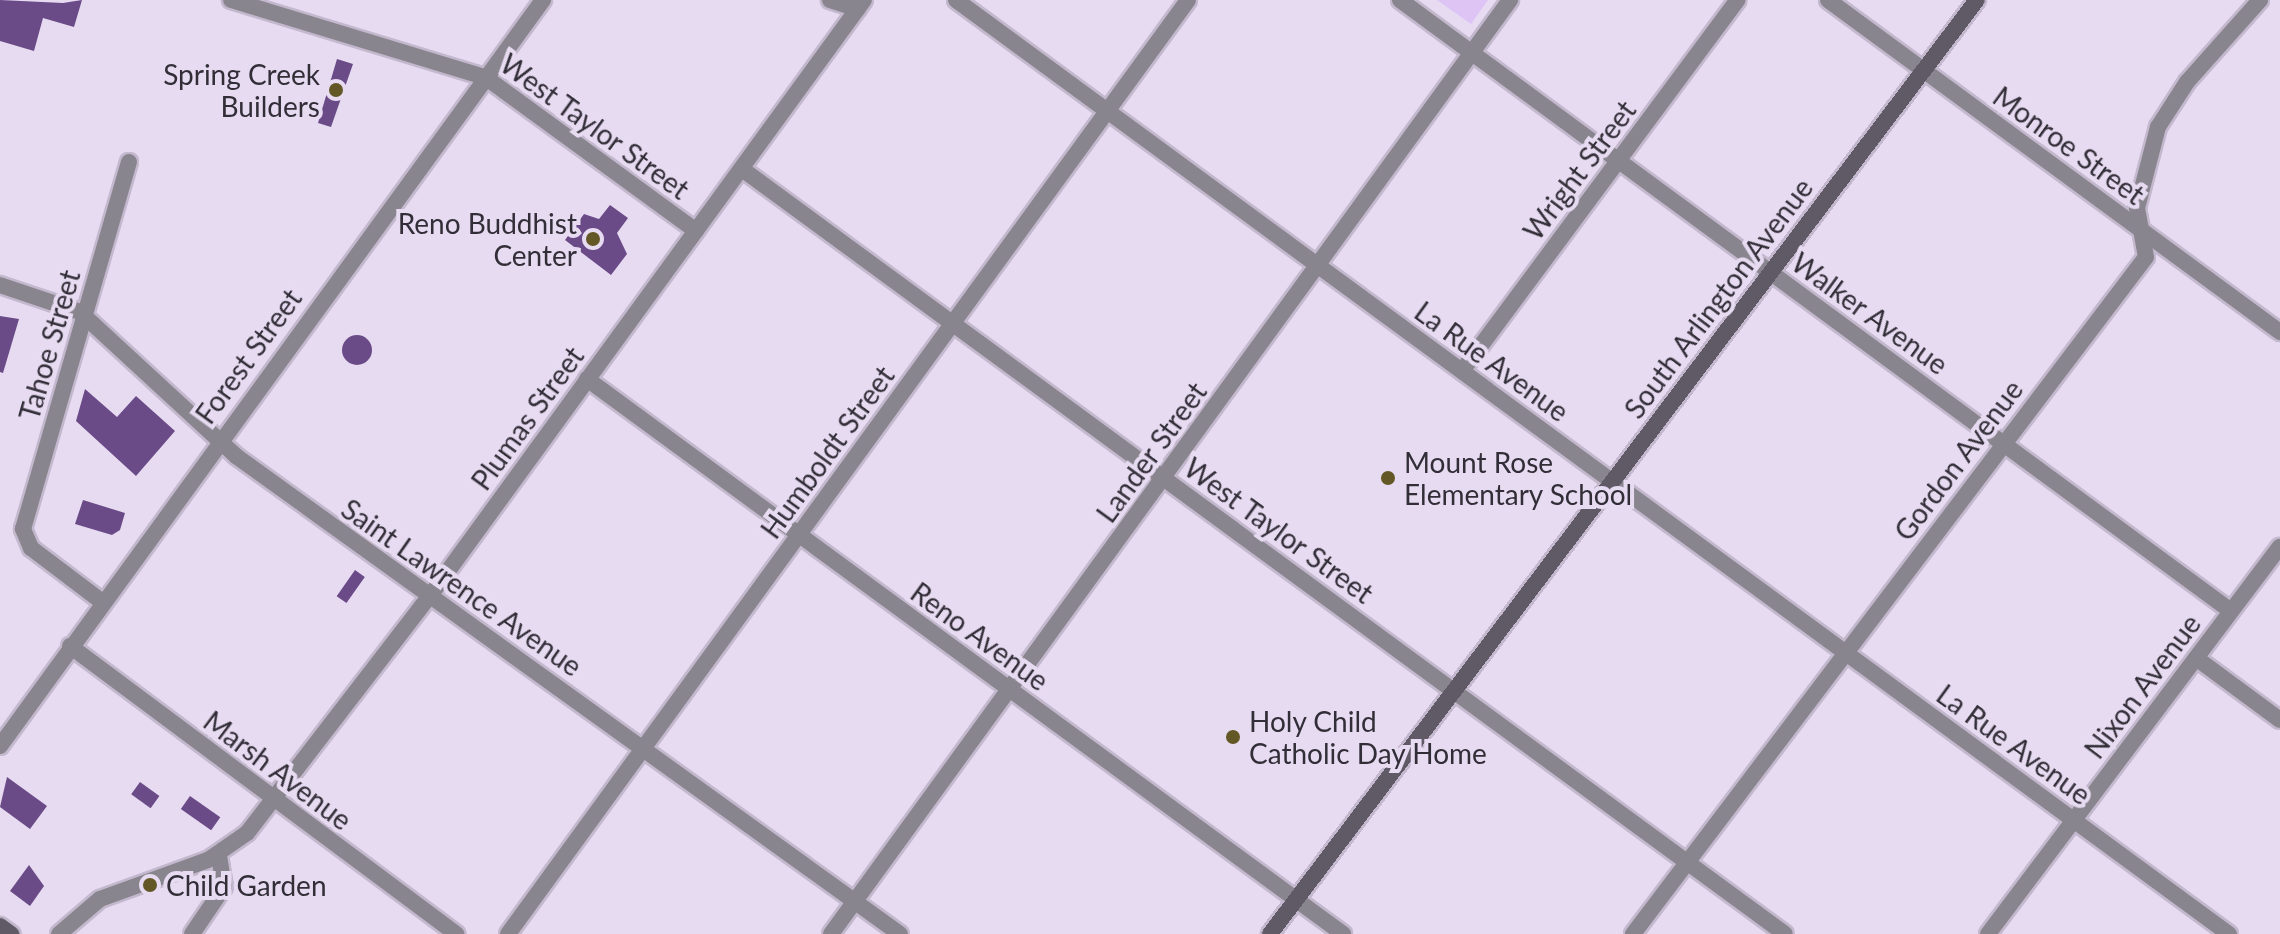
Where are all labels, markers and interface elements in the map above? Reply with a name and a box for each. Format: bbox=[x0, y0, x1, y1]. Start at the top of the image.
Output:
street label: West Taylor Street bbox=[494, 46, 696, 206]
place label: Spring Creek Builders bbox=[163, 57, 320, 123]
street label: Monroe Street bbox=[1987, 79, 2151, 211]
marker: Spring Creek Builders bbox=[327, 81, 345, 99]
street label: Wright Street bbox=[1516, 94, 1642, 246]
street label: South Arlington Avenue bbox=[1616, 171, 1820, 425]
place label: Reno Buddhist Center bbox=[398, 206, 577, 272]
marker: Reno Buddhist Center bbox=[584, 230, 602, 248]
street label: Walker Avenue bbox=[1785, 245, 1955, 381]
street label: Tahoe Street bbox=[12, 266, 86, 424]
street label: Forest Street bbox=[188, 282, 308, 430]
street label: La Rue Avenue bbox=[1408, 294, 1576, 428]
street label: Plumas Street bbox=[464, 340, 590, 496]
street label: Humboldt Street bbox=[753, 359, 901, 545]
street label: Gordon Avenue bbox=[1887, 373, 2029, 547]
street label: Lander Street bbox=[1089, 375, 1213, 529]
place label: Mount Rose Elementary School bbox=[1404, 445, 1633, 511]
street label: West Taylor Street bbox=[1178, 450, 1380, 610]
marker: Mount Rose Elementary School bbox=[1379, 469, 1397, 487]
street label: Saint Lawrence Avenue bbox=[335, 491, 589, 683]
street label: Reno Avenue bbox=[904, 575, 1056, 697]
street label: Nixon Avenue bbox=[2077, 607, 2207, 765]
street label: La Rue Avenue bbox=[1930, 677, 2098, 811]
street label: Marsh Avenue bbox=[197, 703, 359, 837]
place label: Holy Child Catholic Day Home bbox=[1249, 704, 1488, 770]
marker: Holy Child Catholic Day Home bbox=[1224, 728, 1242, 746]
place label: Child Garden bbox=[166, 868, 327, 902]
marker: Child Garden bbox=[141, 876, 159, 894]

